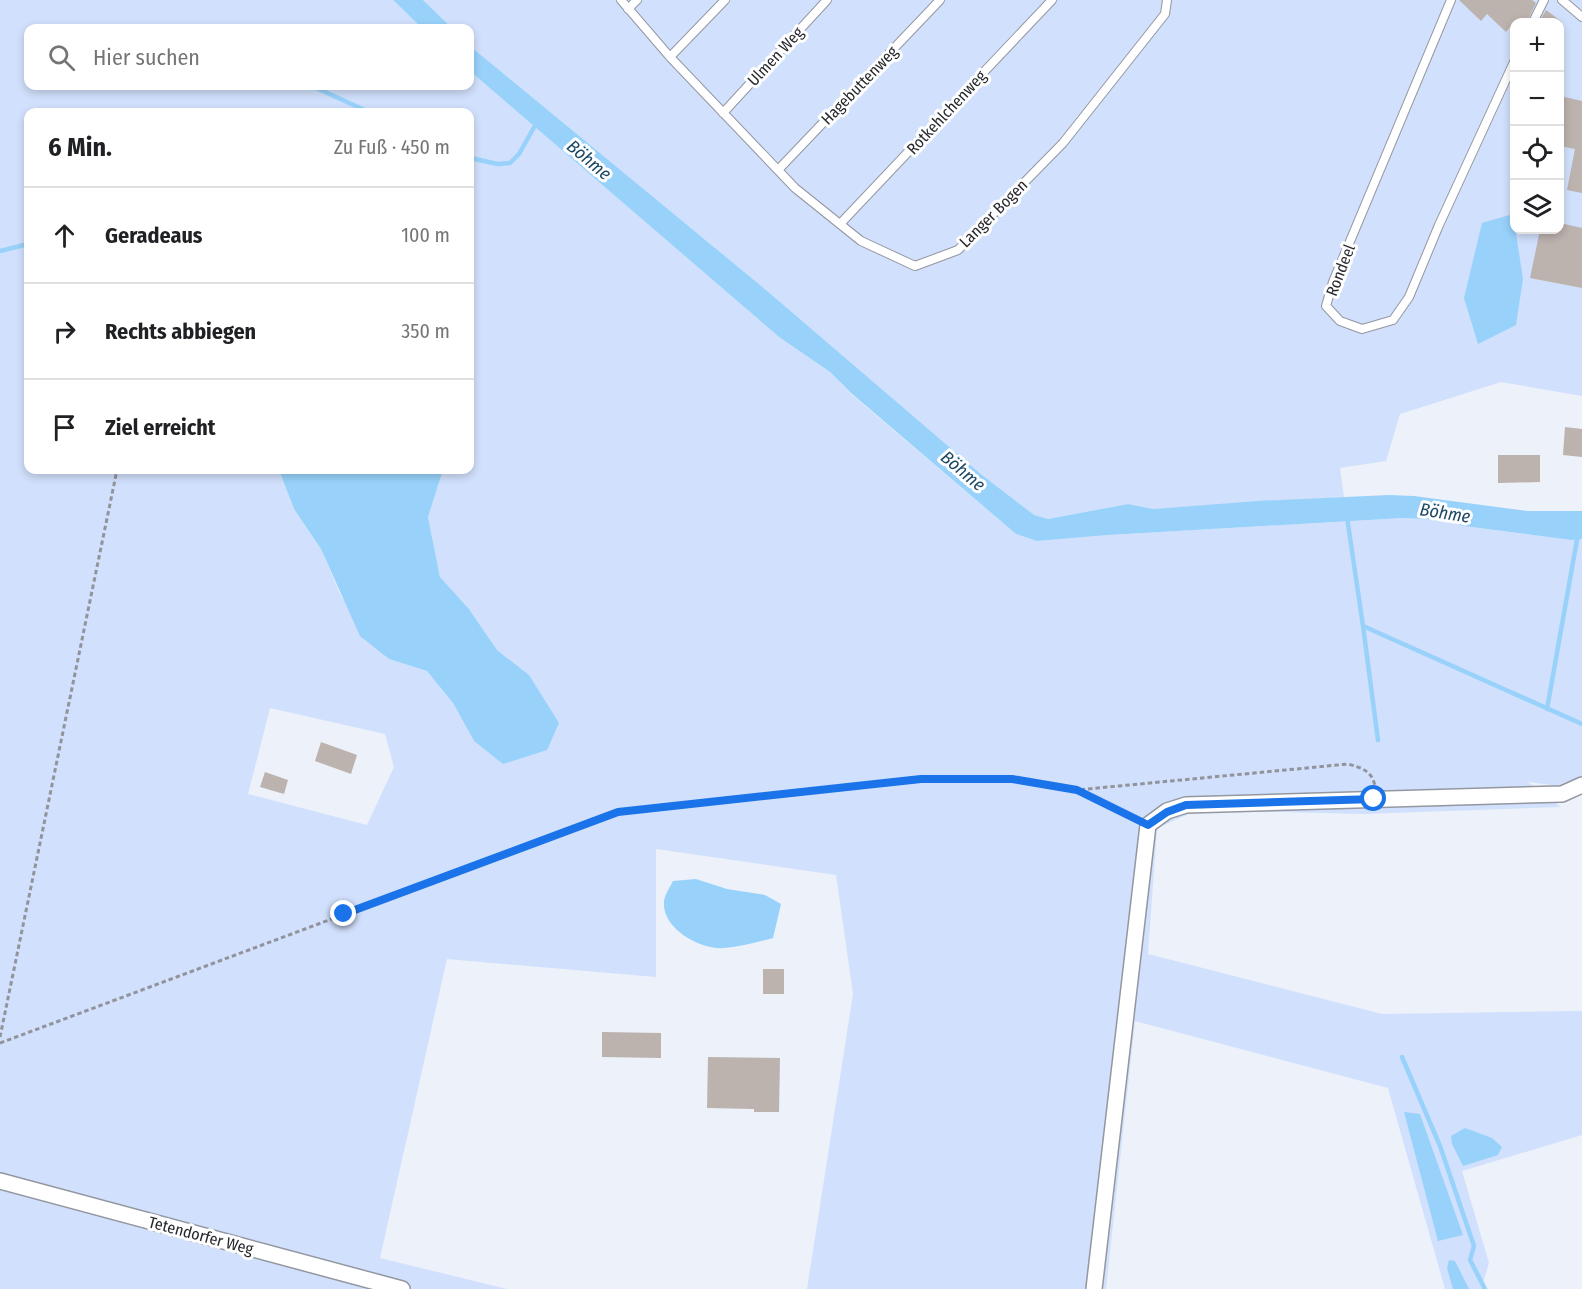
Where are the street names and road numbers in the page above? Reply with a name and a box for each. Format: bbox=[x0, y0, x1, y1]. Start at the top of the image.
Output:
street label: Ulmen Weg bbox=[743, 23, 808, 90]
street label: Hagebuttenweg bbox=[817, 42, 902, 129]
street label: Rotkehlchenweg bbox=[903, 66, 990, 158]
street label: Langer Bogen bbox=[955, 175, 1031, 251]
street label: Rondeel bbox=[1322, 242, 1359, 299]
street label: Tetendorfer Weg bbox=[146, 1212, 256, 1259]

